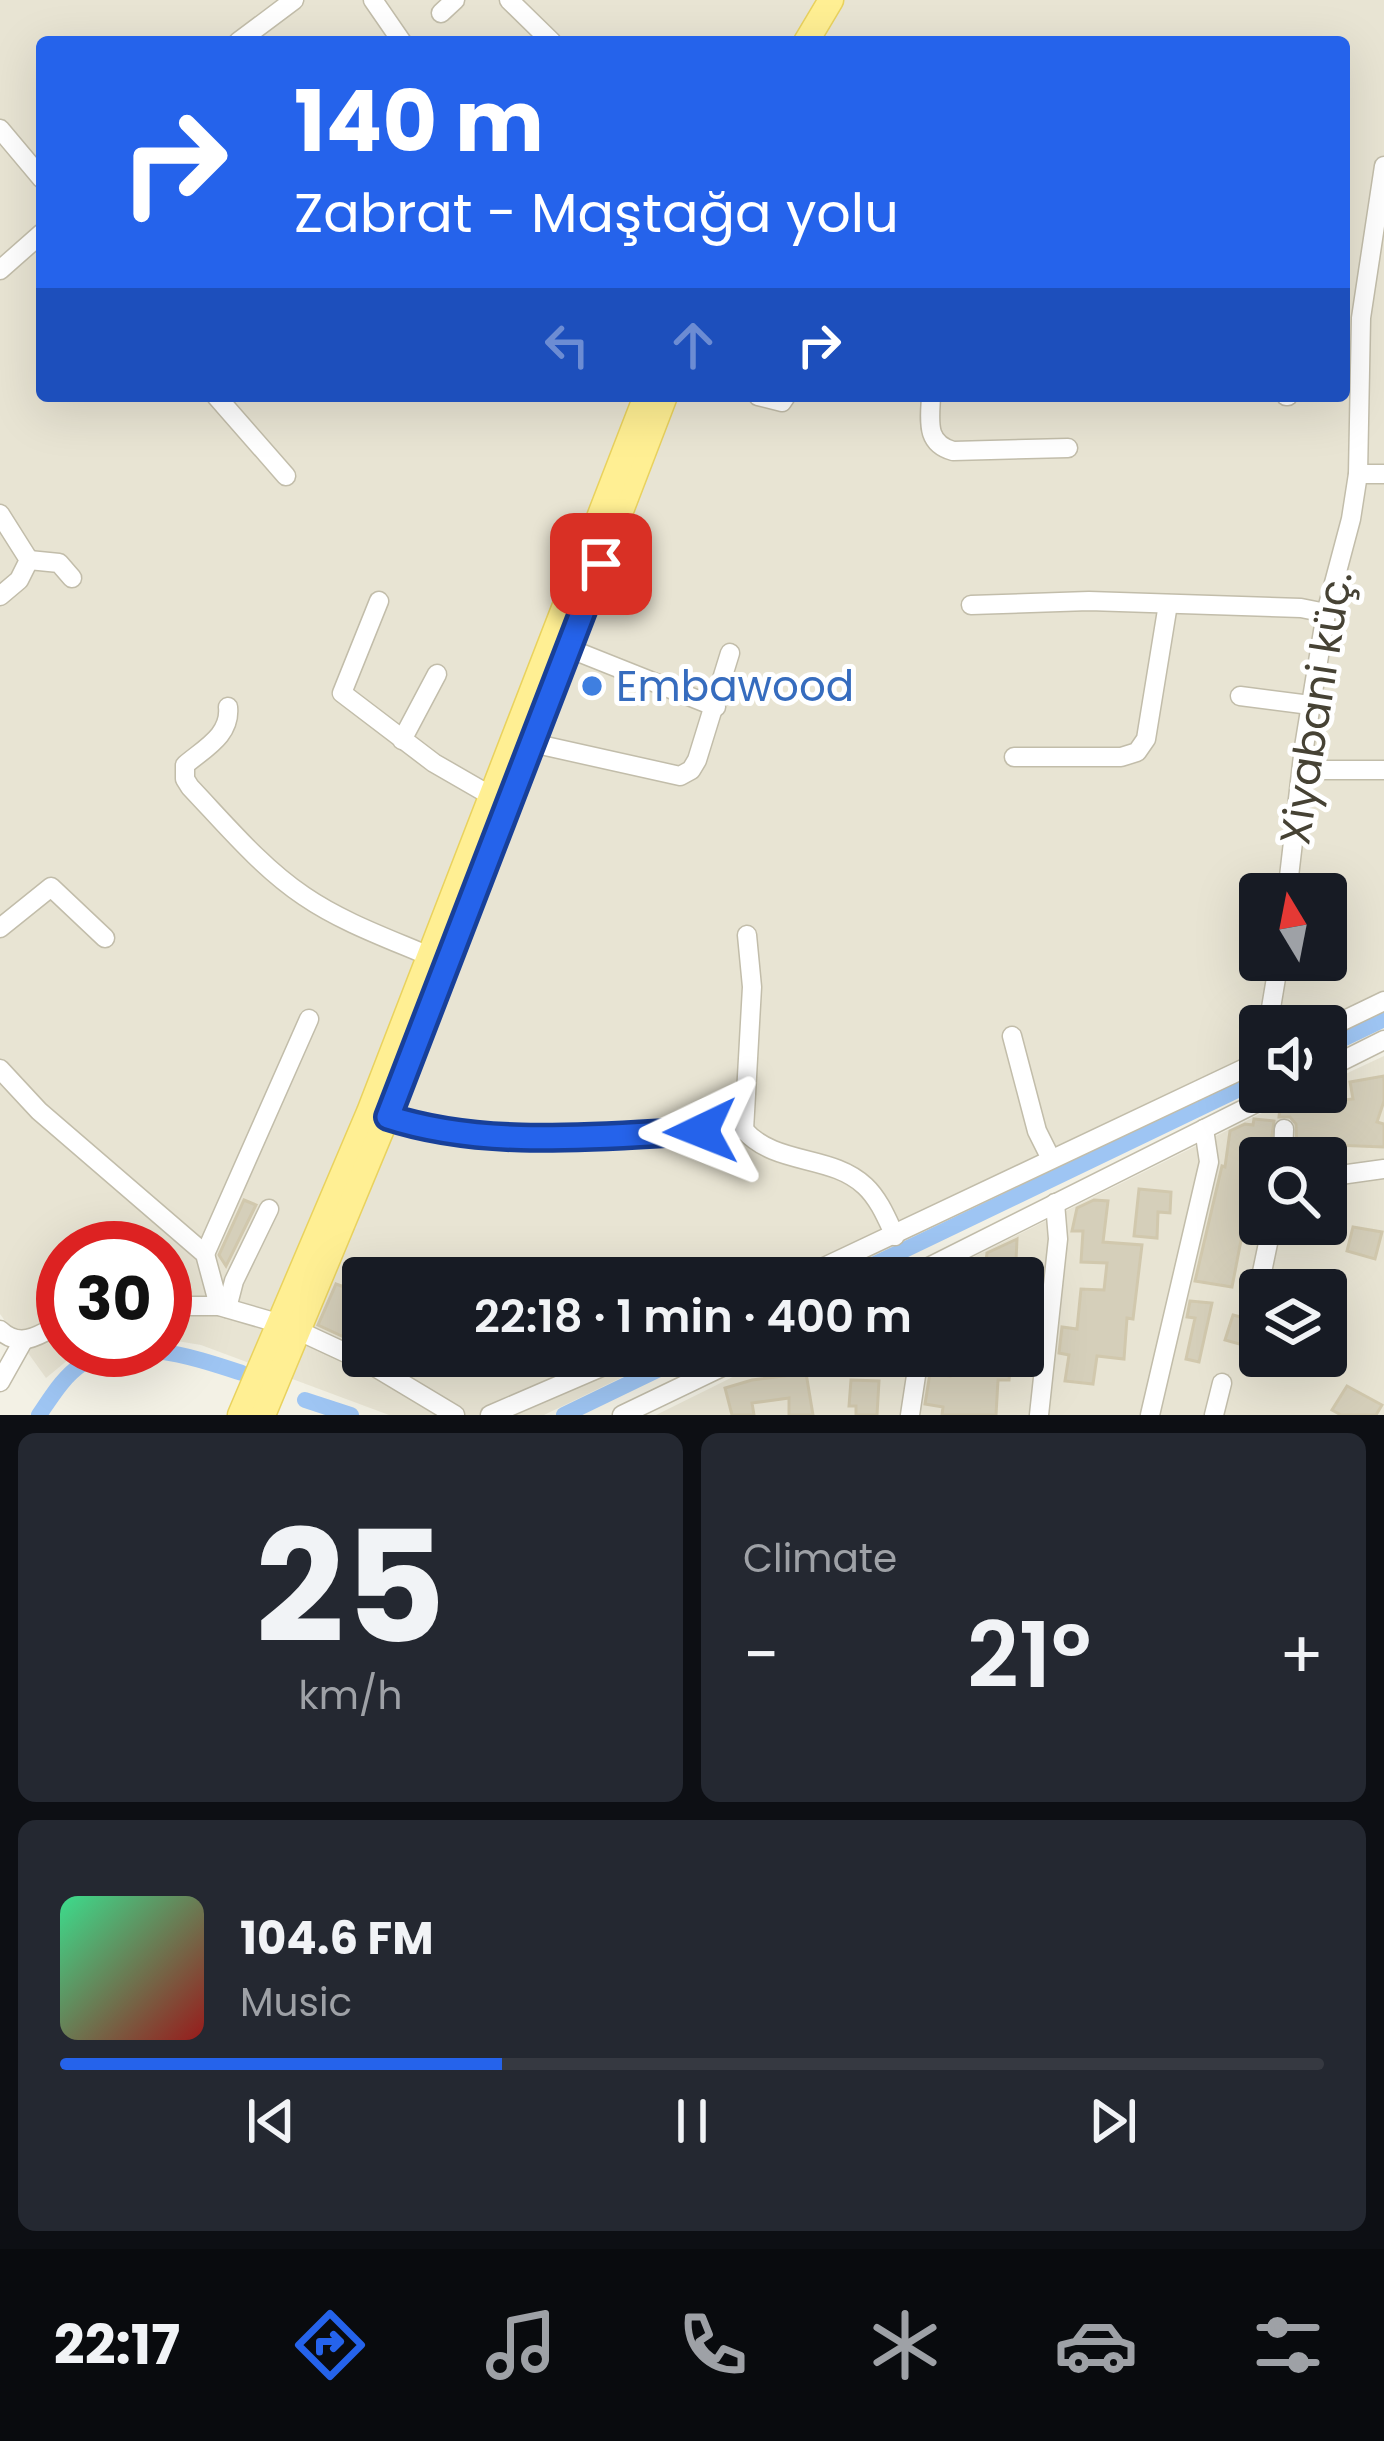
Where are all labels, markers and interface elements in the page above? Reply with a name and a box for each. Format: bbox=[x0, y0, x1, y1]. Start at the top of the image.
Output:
text: 140 m bbox=[294, 63, 544, 180]
icon: right bbox=[96, 84, 252, 240]
text: Zabrat - Maştağa yolu bbox=[294, 175, 899, 251]
icon: left bbox=[534, 312, 600, 378]
icon: ahead bbox=[660, 312, 726, 378]
icon: right bbox=[786, 312, 852, 378]
pin bbox=[550, 513, 652, 615]
icon: arrive bbox=[568, 531, 634, 597]
street label: Xiyabani küç. bbox=[1265, 567, 1367, 849]
place label: Embawood bbox=[616, 657, 854, 716]
marker: Embawood bbox=[579, 673, 605, 699]
north arrow bbox=[1239, 873, 1347, 981]
map controls bbox=[1239, 873, 1347, 1377]
button: sound bbox=[1239, 1005, 1347, 1113]
position arrow bbox=[638, 1068, 764, 1194]
button: search bbox=[1239, 1137, 1347, 1245]
speed limit sign: 30 bbox=[36, 1221, 192, 1377]
button: layers bbox=[1239, 1269, 1347, 1377]
text: 22:18 · 1 min · 400 m bbox=[474, 1285, 912, 1348]
text: 25 bbox=[255, 1478, 446, 1697]
text: Climate bbox=[743, 1531, 897, 1586]
text: 21° bbox=[967, 1592, 1091, 1719]
text: − bbox=[743, 1609, 779, 1701]
text: + bbox=[1279, 1609, 1324, 1701]
text: km/h bbox=[299, 1668, 402, 1723]
text: 104.6 FM bbox=[240, 1907, 434, 1970]
text: Music bbox=[240, 1975, 352, 2030]
icon: previous bbox=[238, 2088, 304, 2154]
icon: pause bbox=[659, 2088, 725, 2154]
icon: next bbox=[1080, 2088, 1146, 2154]
icon: directions bbox=[288, 2303, 372, 2387]
icon: music bbox=[479, 2303, 563, 2387]
icon: phone bbox=[671, 2303, 755, 2387]
icon: climate bbox=[863, 2303, 947, 2387]
icon: car bbox=[1054, 2303, 1138, 2387]
icon: filters bbox=[1246, 2303, 1330, 2387]
text: 22:17 bbox=[54, 2307, 180, 2383]

